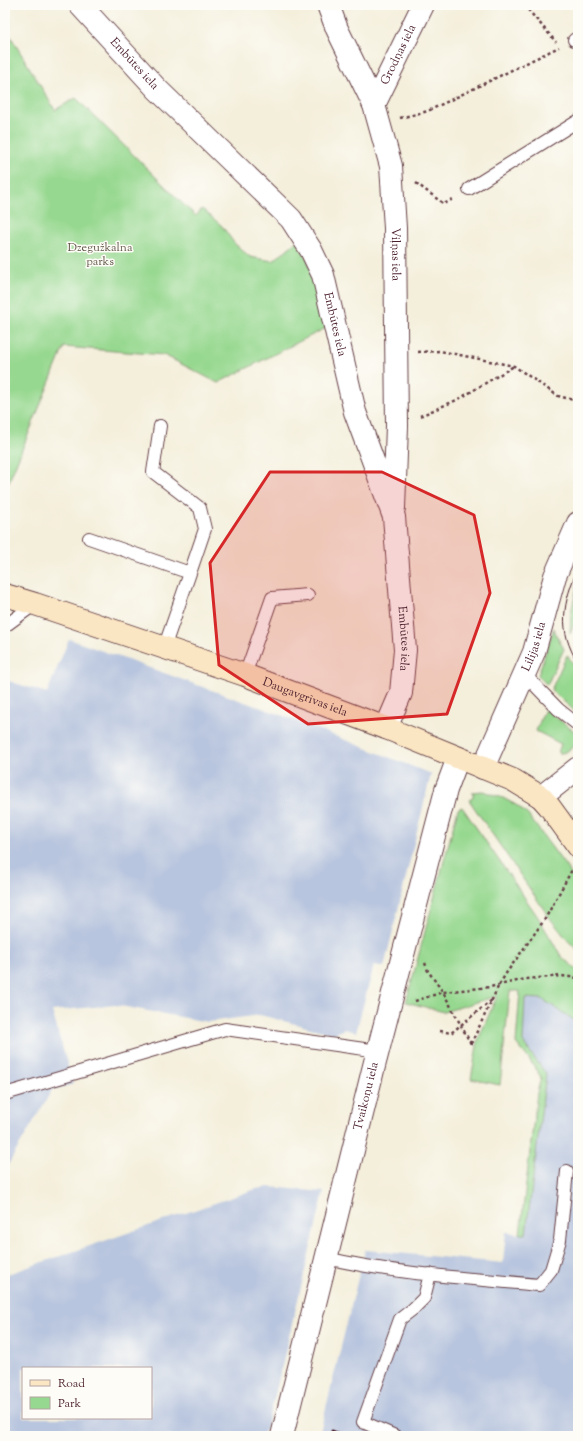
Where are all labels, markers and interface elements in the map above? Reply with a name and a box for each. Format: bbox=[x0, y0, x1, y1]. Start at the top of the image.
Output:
street label: Grodņas iela bbox=[376, 21, 421, 88]
street label: Embūtes iela bbox=[105, 34, 163, 94]
street label: Viļņas iela bbox=[386, 228, 405, 282]
park label: Dzegužkalna parks bbox=[68, 239, 133, 271]
street label: Embūtes iela bbox=[318, 291, 351, 359]
street label: Embūtes iela bbox=[392, 605, 414, 672]
street label: Lilijas iela bbox=[518, 619, 551, 674]
street label: Daugavgrīvas iela bbox=[260, 673, 350, 722]
street label: Tvaikoņu iela bbox=[349, 1060, 384, 1132]
legend bbox=[22, 1367, 152, 1419]
text: Road bbox=[58, 1375, 85, 1393]
text: Park bbox=[58, 1395, 81, 1413]

